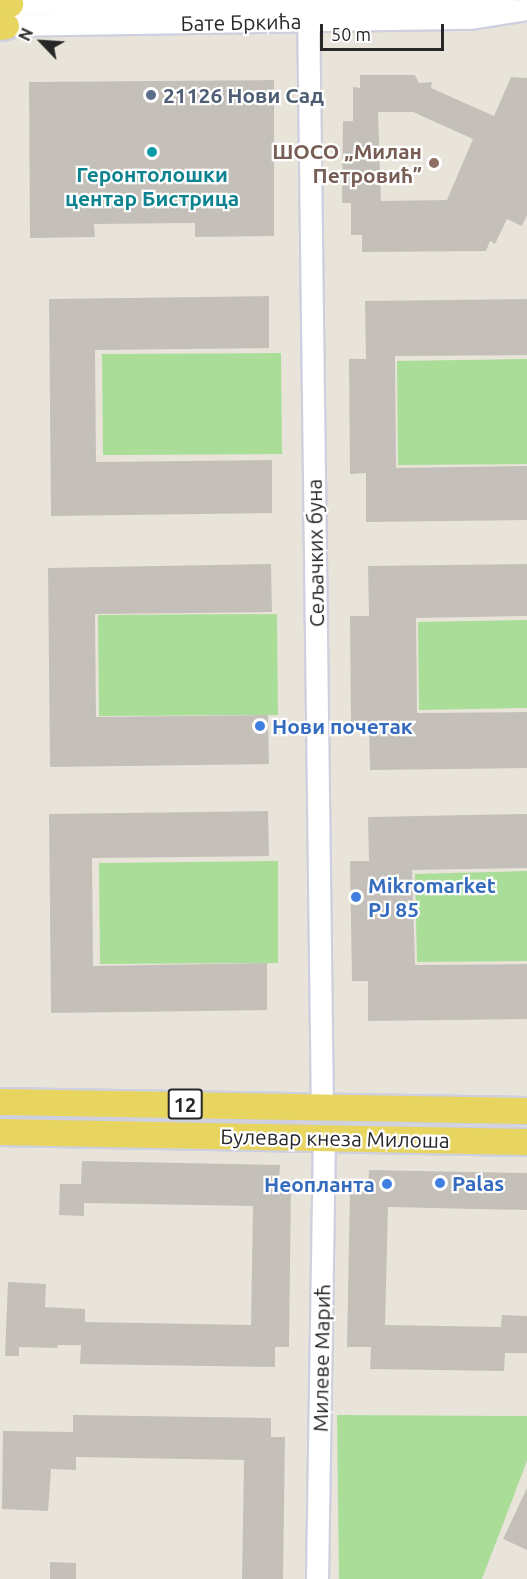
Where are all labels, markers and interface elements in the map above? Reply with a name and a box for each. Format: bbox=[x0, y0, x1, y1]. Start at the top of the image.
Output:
street label: Бате Бркића bbox=[180, 8, 302, 36]
north arrow bbox=[12, 12, 72, 72]
scale bar bbox=[323, 12, 448, 50]
text: 50 m bbox=[331, 24, 371, 44]
text: N bbox=[15, 25, 36, 44]
place label: 21126 Нови Сад bbox=[163, 82, 324, 108]
marker: 21126 Нови Сад bbox=[144, 88, 158, 102]
place label: ШОСО „Милан Петровић” bbox=[272, 138, 422, 188]
marker: Геронтолошки центар Бистрица bbox=[145, 145, 159, 159]
marker: ШОСО „Милан Петровић” bbox=[427, 156, 441, 170]
place label: Геронтолошки центар Бистрица bbox=[65, 161, 239, 211]
street label: Сељачких буна bbox=[301, 479, 329, 627]
place label: Нови почетак bbox=[272, 713, 413, 739]
marker: Нови почетак bbox=[253, 719, 267, 733]
place label: Mikromarket PJ 85 bbox=[368, 872, 496, 922]
marker: Mikromarket PJ 85 bbox=[349, 890, 363, 904]
road number: 12 bbox=[167, 1087, 203, 1121]
street label: Булевар кнеза Милоша bbox=[220, 1123, 450, 1153]
place label: Palas bbox=[452, 1170, 504, 1196]
place label: Неопланта bbox=[264, 1171, 375, 1197]
marker: Palas bbox=[433, 1176, 447, 1190]
marker: Неопланта bbox=[380, 1177, 394, 1191]
street label: Милеве Марић bbox=[307, 1284, 335, 1432]

